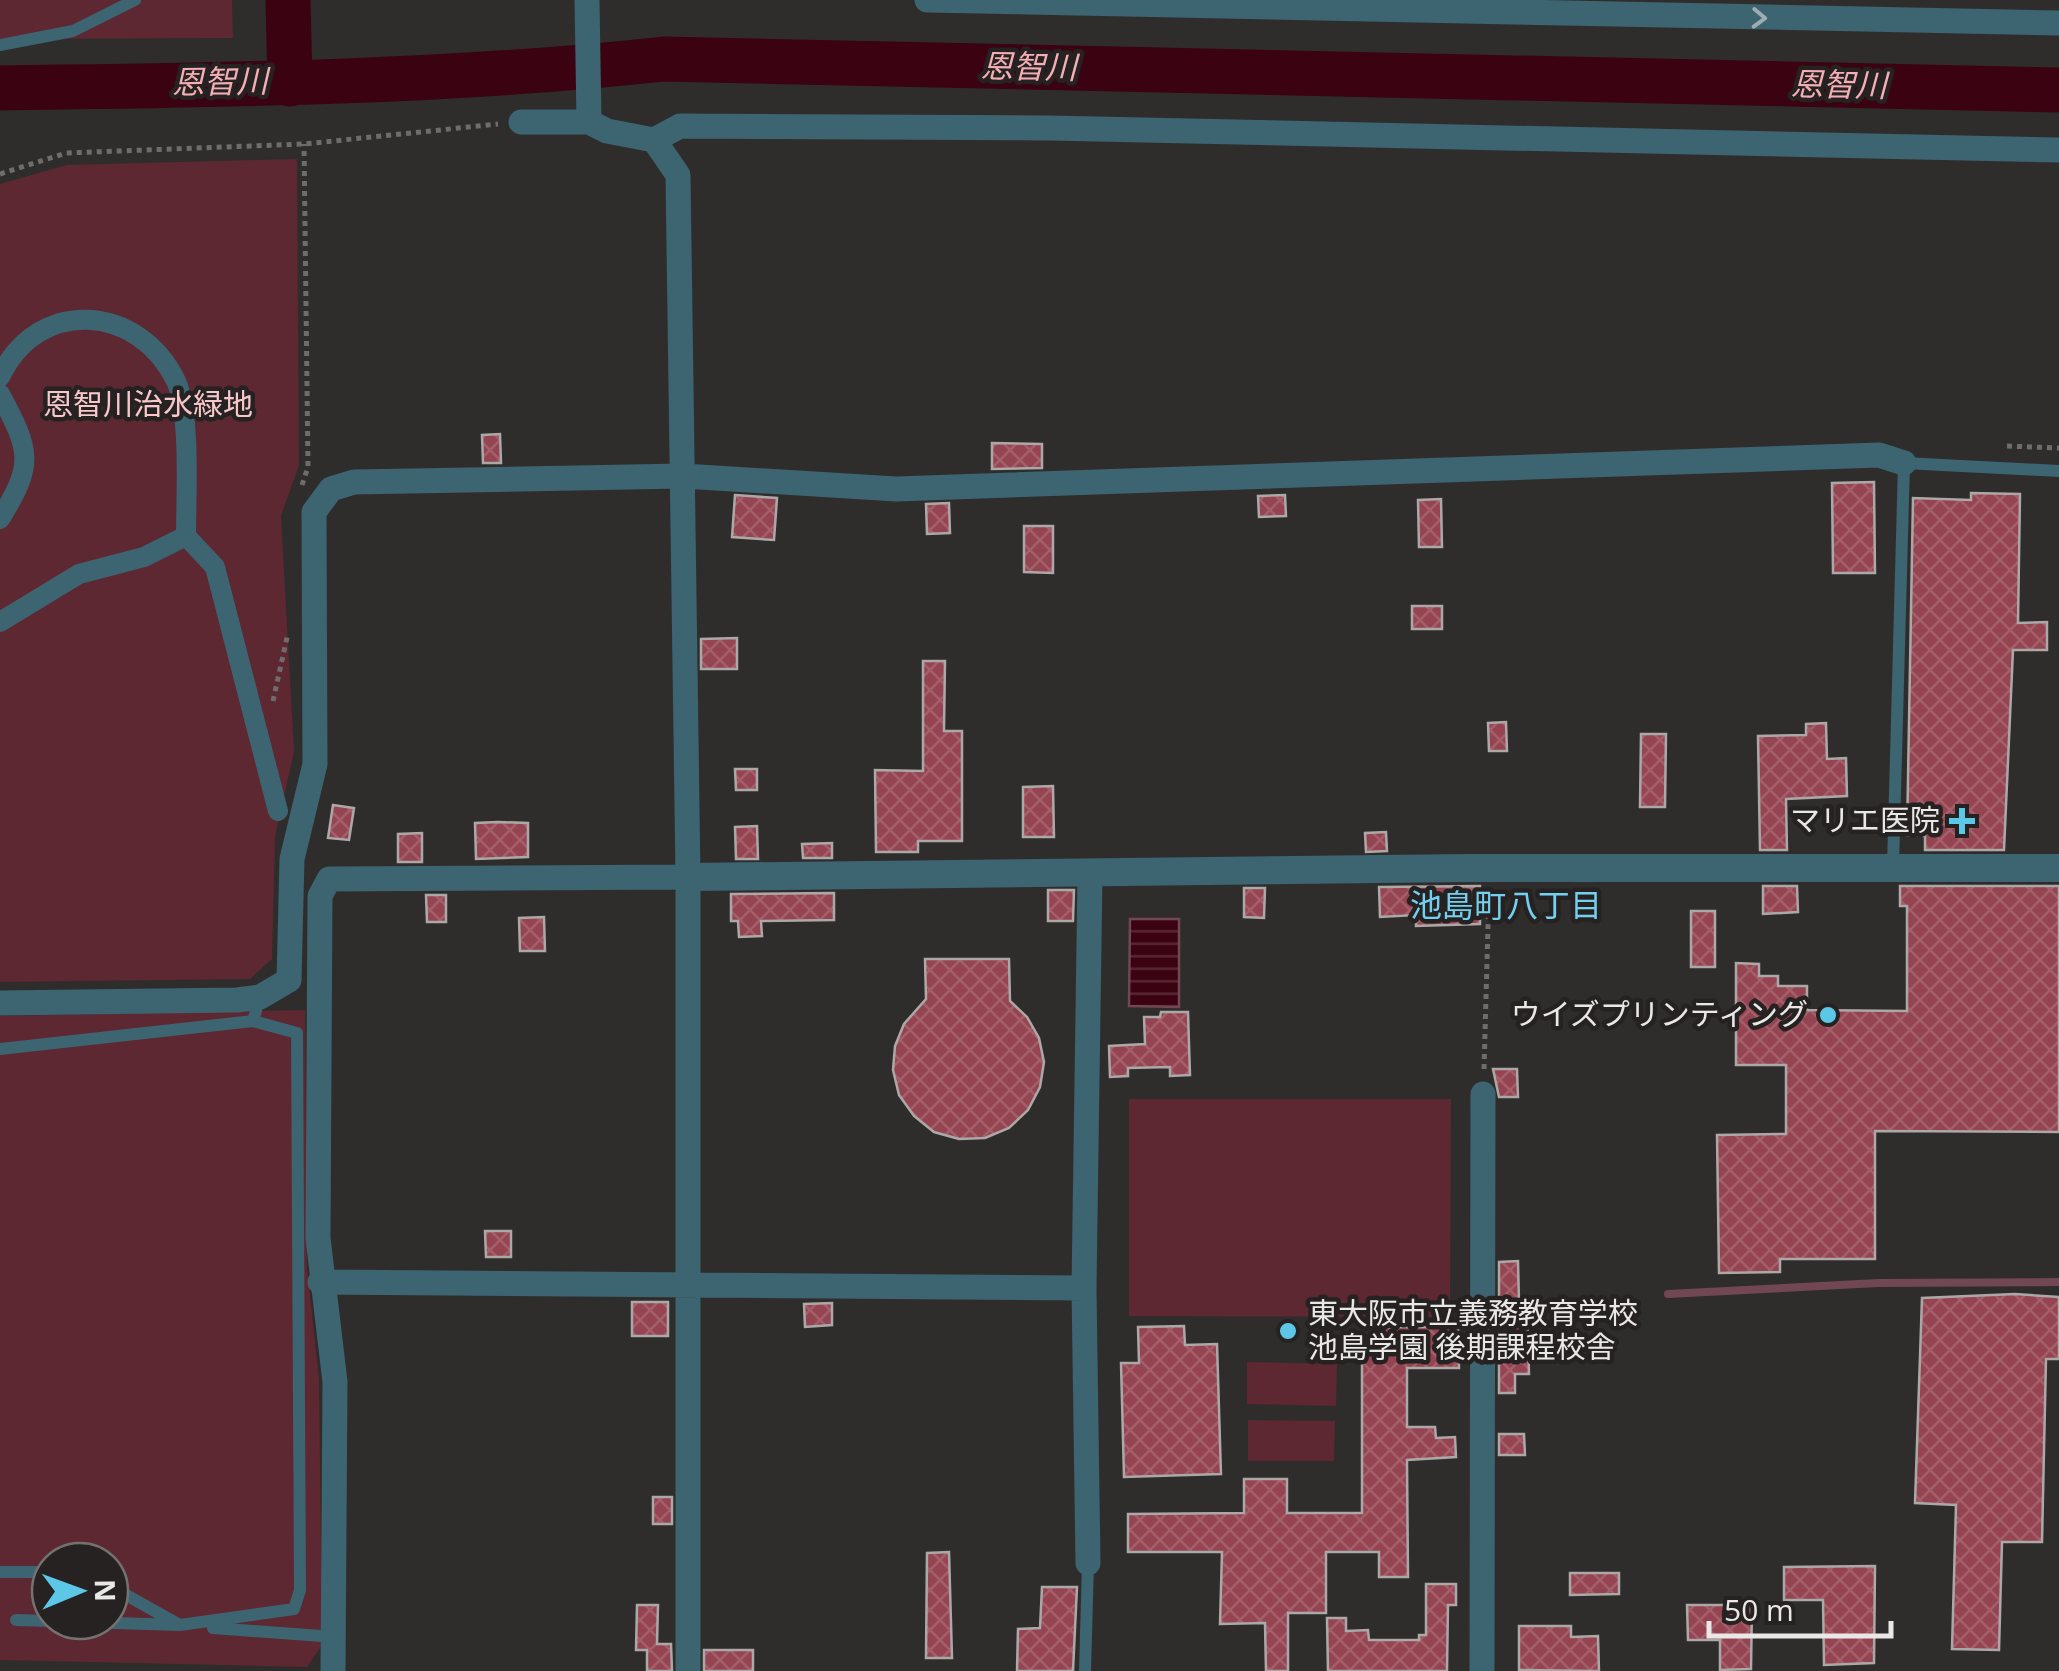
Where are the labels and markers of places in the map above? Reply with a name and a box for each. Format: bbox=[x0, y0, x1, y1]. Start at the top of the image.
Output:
place label: マリエ医院 bbox=[1790, 799, 1940, 840]
marker: マリエ医院 bbox=[1949, 808, 1975, 834]
place label: ウイズプリンティング bbox=[1511, 993, 1808, 1034]
marker: ウイズプリンティング bbox=[1817, 1004, 1839, 1026]
place label: 東大阪市立義務教育学校 池島学園 後期課程校舎 bbox=[1308, 1292, 1638, 1367]
marker: 東大阪市立義務教育学校 池島学園 後期課程校舎 bbox=[1277, 1320, 1299, 1342]

